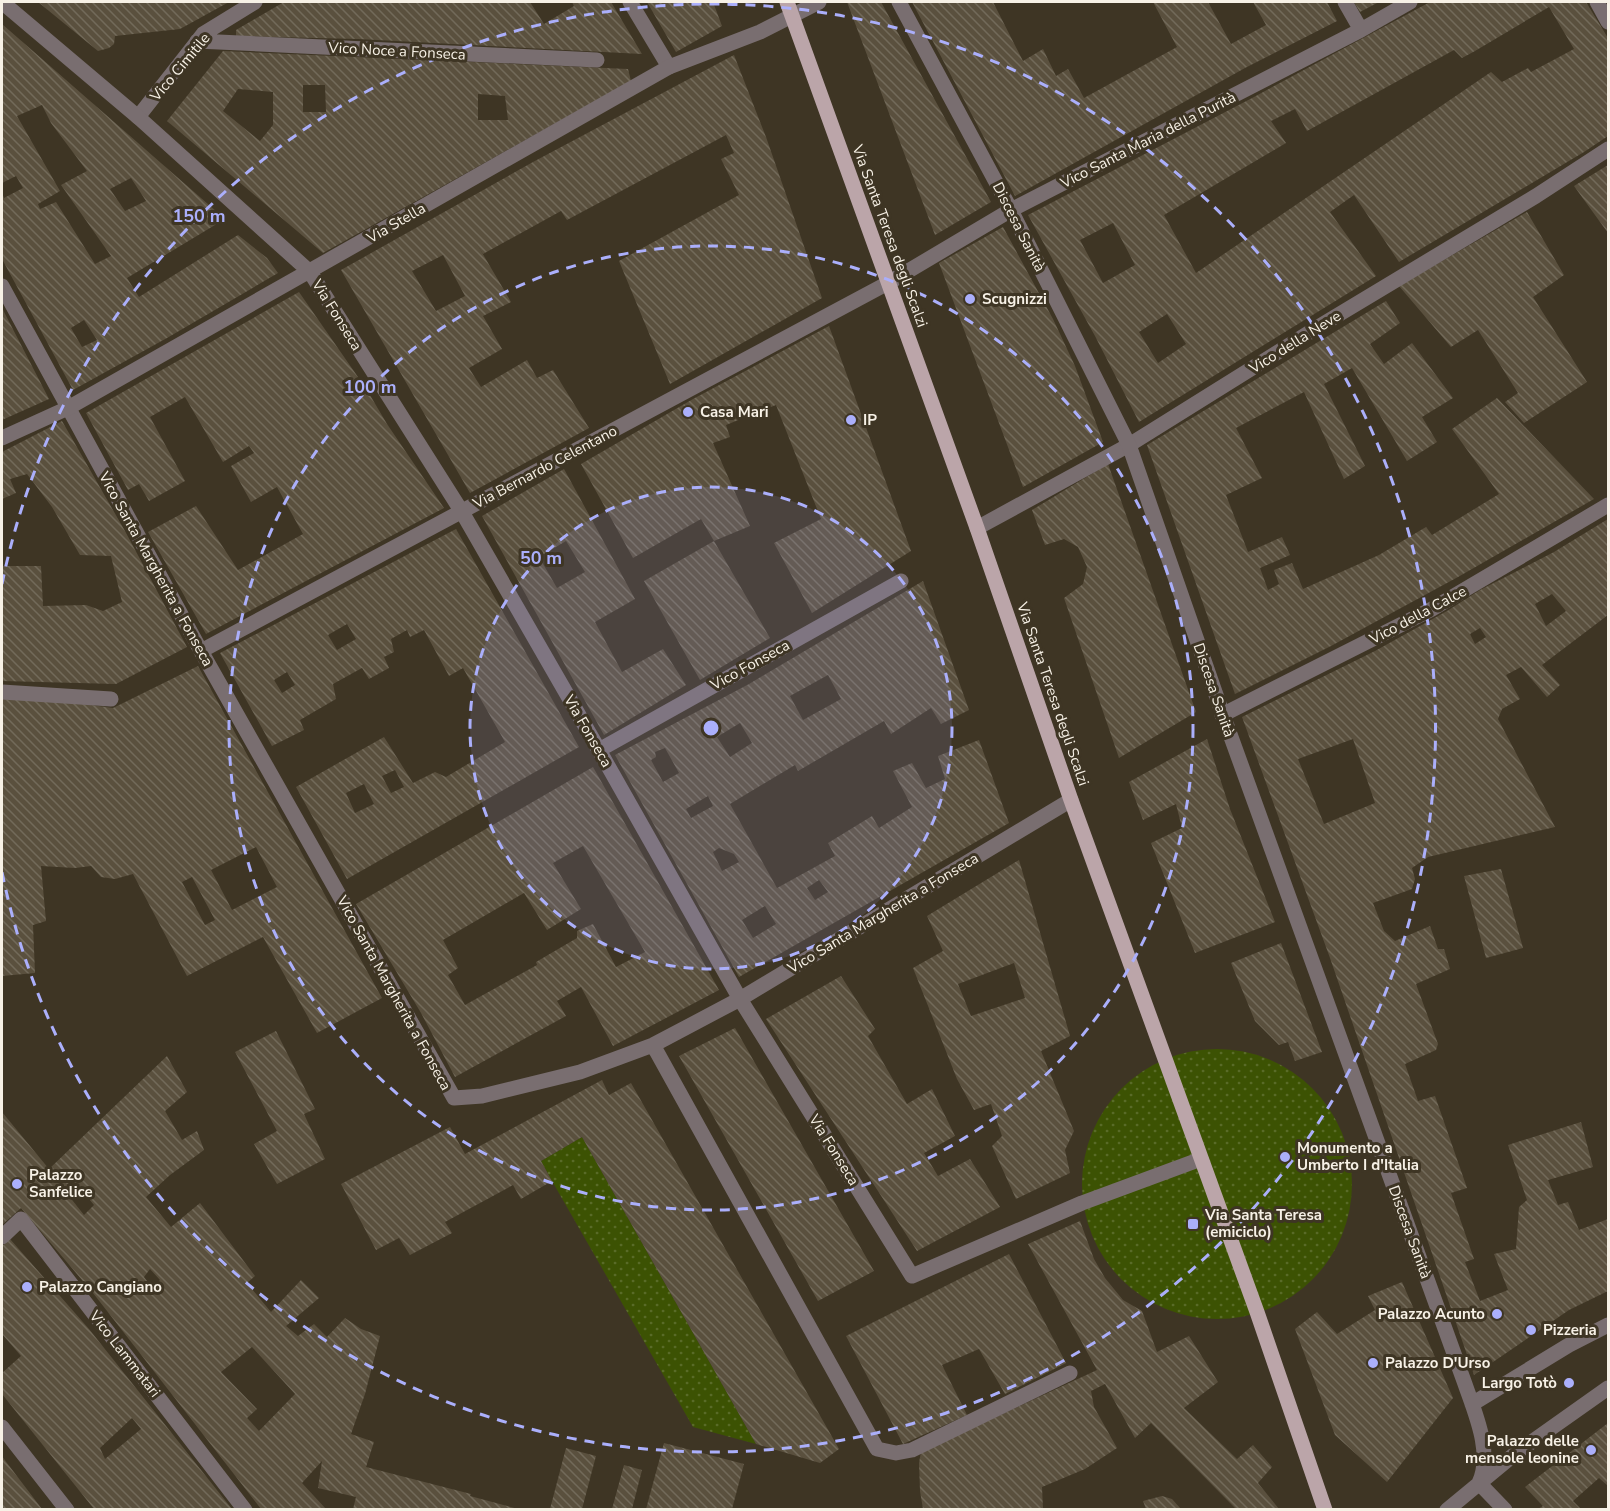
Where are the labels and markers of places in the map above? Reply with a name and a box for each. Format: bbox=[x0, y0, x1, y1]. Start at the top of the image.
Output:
place label: Scugnizzi bbox=[982, 289, 1047, 309]
marker: Scugnizzi bbox=[963, 292, 977, 306]
place label: Casa Mari bbox=[700, 402, 769, 422]
marker: Casa Mari bbox=[681, 405, 695, 419]
place label: IP bbox=[863, 410, 877, 430]
marker: IP bbox=[844, 413, 858, 427]
centre of rings bbox=[701, 718, 721, 738]
place label: Monumento a Umberto I d'Italia bbox=[1297, 1138, 1419, 1175]
marker: Monumento a Umberto I d'Italia bbox=[1278, 1150, 1292, 1164]
place label: Palazzo Sanfelice bbox=[29, 1165, 93, 1202]
marker: Palazzo Sanfelice bbox=[10, 1177, 24, 1191]
place label: Via Santa Teresa (emiciclo) bbox=[1204, 1205, 1322, 1242]
marker: Via Santa Teresa (emiciclo) bbox=[1186, 1217, 1200, 1231]
place label: Palazzo Cangiano bbox=[39, 1277, 162, 1297]
marker: Palazzo Cangiano bbox=[20, 1280, 34, 1294]
place label: Palazzo Acunto bbox=[1378, 1304, 1485, 1324]
marker: Palazzo Acunto bbox=[1490, 1307, 1504, 1321]
place label: Pizzeria bbox=[1543, 1320, 1597, 1340]
marker: Pizzeria bbox=[1524, 1323, 1538, 1337]
place label: Palazzo D'Urso bbox=[1385, 1353, 1491, 1373]
marker: Palazzo D'Urso bbox=[1366, 1356, 1380, 1370]
place label: Largo Totò bbox=[1482, 1373, 1557, 1393]
marker: Largo Totò bbox=[1562, 1376, 1576, 1390]
place label: Palazzo delle mensole leonine bbox=[1465, 1431, 1579, 1468]
marker: Palazzo delle mensole leonine bbox=[1584, 1443, 1598, 1457]

